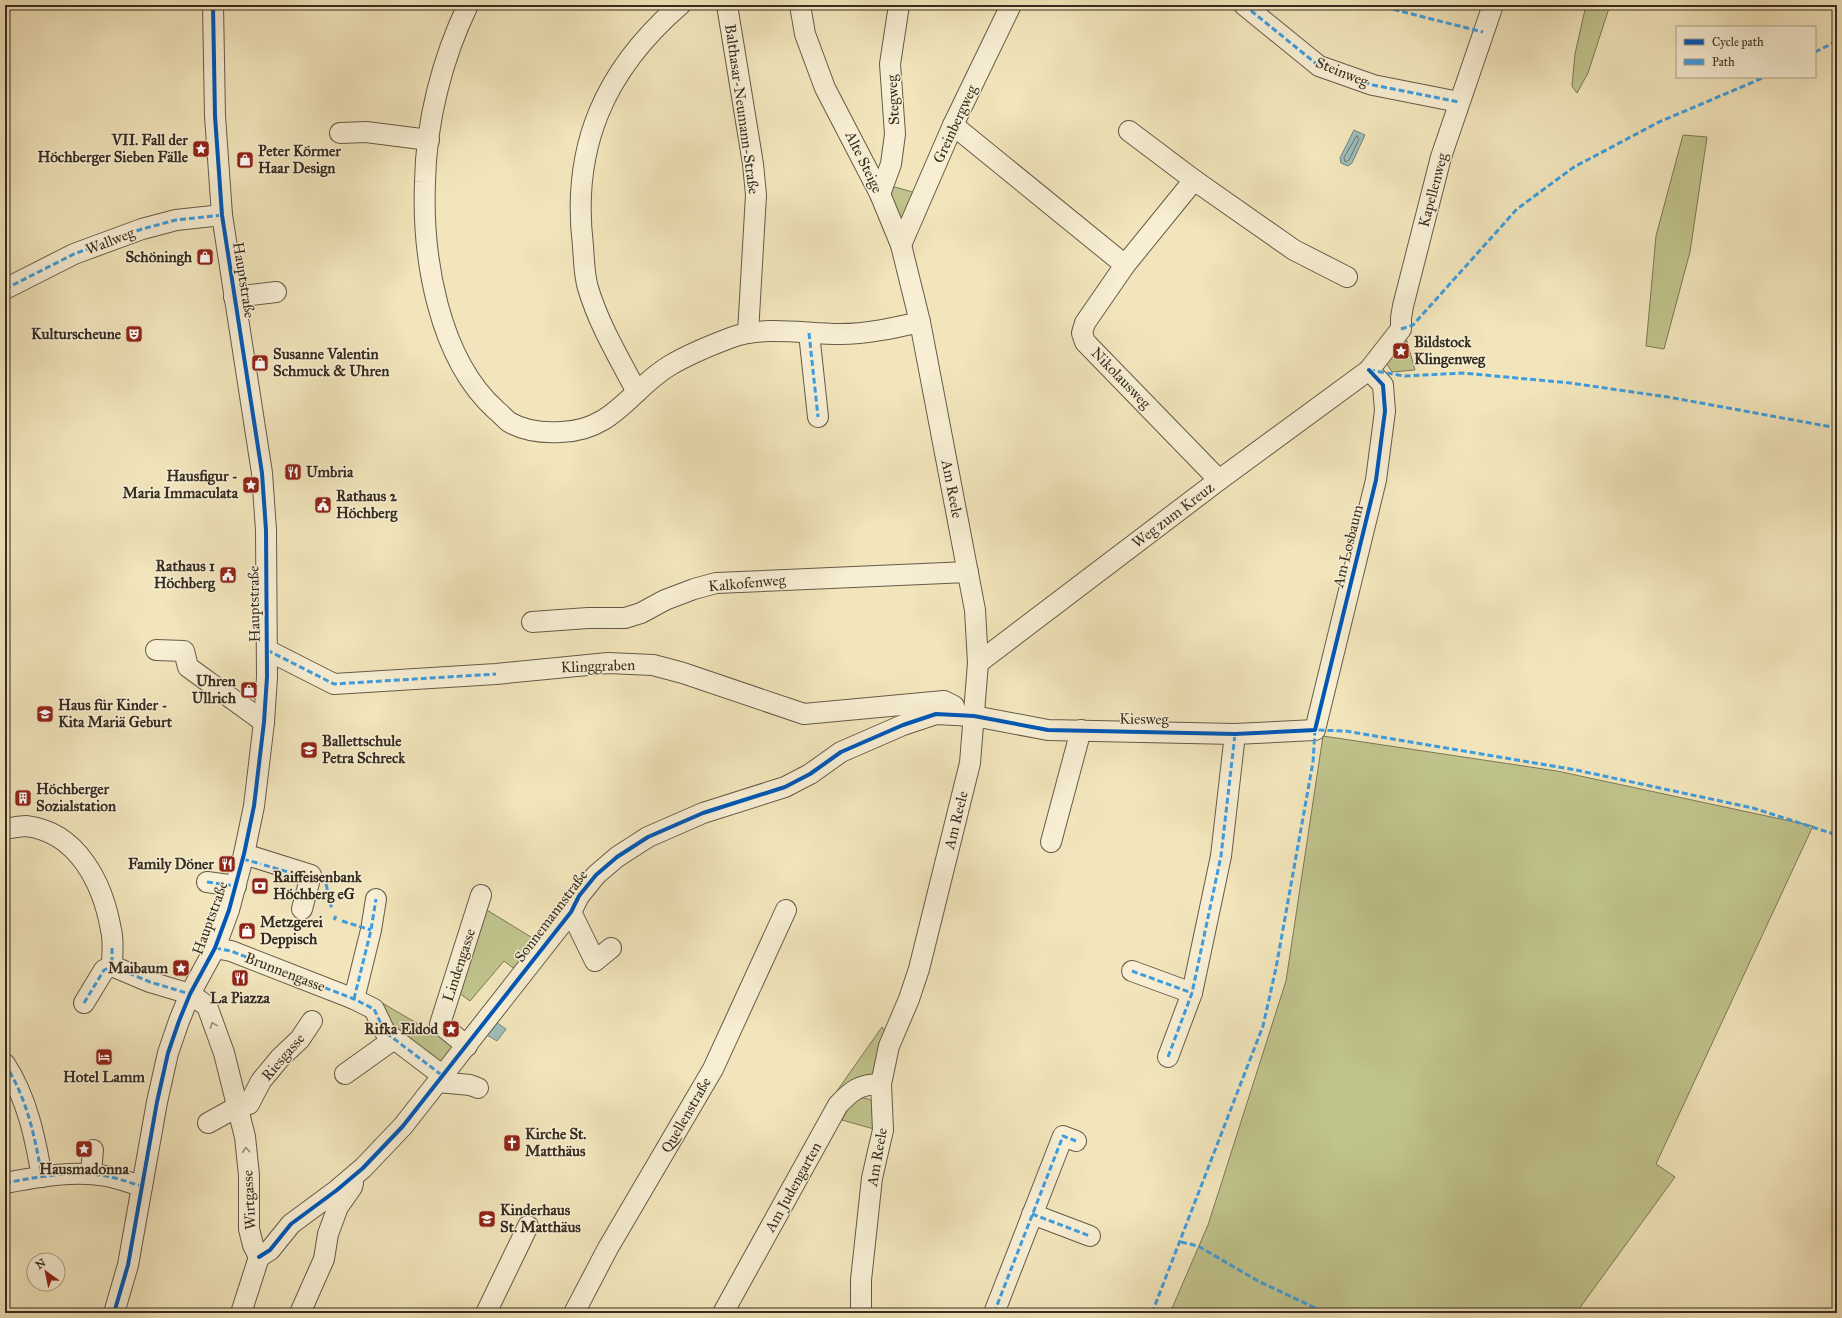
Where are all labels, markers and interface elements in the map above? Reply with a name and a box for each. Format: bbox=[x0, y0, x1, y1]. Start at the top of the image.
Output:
street label: Balthasar-Neumann-Straße bbox=[721, 23, 763, 195]
legend bbox=[1676, 26, 1816, 78]
text: Cycle path bbox=[1712, 35, 1764, 49]
street label: Steinweg bbox=[1313, 53, 1372, 91]
text: Path bbox=[1712, 55, 1735, 69]
street label: Stegweg bbox=[883, 73, 903, 126]
street label: Greinbergweg bbox=[929, 81, 981, 166]
street label: Alte Steige bbox=[841, 127, 887, 196]
place label: VII. Fall der Höchberger Sieben Fälle bbox=[37, 131, 189, 167]
place icon: VII. Fall der Höchberger Sieben Fälle bbox=[191, 139, 211, 159]
place label: Peter Körmer Haar Design bbox=[258, 142, 341, 178]
shop icon: Peter Körmer Haar Design bbox=[235, 150, 255, 170]
street label: Kapellenweg bbox=[1414, 150, 1452, 229]
street label: Wallweg bbox=[83, 223, 138, 258]
street label: Hauptstraße bbox=[229, 241, 259, 319]
shop icon: Schöningh bbox=[195, 247, 215, 267]
place label: Schöningh bbox=[125, 248, 193, 267]
theatre icon: Kulturscheune bbox=[124, 324, 144, 344]
place label: Kulturscheune bbox=[31, 325, 122, 343]
place label: Bildstock Klingenweg bbox=[1414, 333, 1486, 369]
place icon: Bildstock Klingenweg bbox=[1391, 341, 1411, 361]
street label: Nikolausweg bbox=[1087, 344, 1155, 413]
place label: Susanne Valentin Schmuck & Uhren bbox=[273, 345, 390, 380]
shop icon: Susanne Valentin Schmuck & Uhren bbox=[250, 353, 270, 373]
street label: Am Reele bbox=[937, 457, 966, 520]
restaurant icon: Umbria bbox=[283, 462, 303, 482]
place label: Umbria bbox=[306, 463, 354, 481]
place label: Hausfigur - Maria Immaculata bbox=[123, 467, 239, 502]
place icon: Hausfigur - Maria Immaculata bbox=[241, 475, 261, 495]
street label: Weg zum Kreuz bbox=[1128, 478, 1218, 552]
place label: Rathaus 2 Höchberg bbox=[336, 487, 398, 523]
public building icon: Rathaus 2 Höchberg bbox=[313, 495, 333, 515]
street label: Am Losbaum bbox=[1329, 503, 1367, 590]
place label: Rathaus 1 Höchberg bbox=[154, 557, 216, 593]
public building icon: Rathaus 1 Höchberg bbox=[218, 565, 238, 585]
street label: Hauptstraße bbox=[244, 565, 264, 643]
street label: Kalkofenweg bbox=[708, 571, 787, 595]
street label: Klinggraben bbox=[560, 656, 636, 676]
place label: Uhren Ullrich bbox=[192, 672, 237, 707]
shop icon: Uhren Ullrich bbox=[239, 680, 259, 700]
place label: Haus für Kinder - Kita Mariä Geburt bbox=[58, 696, 173, 731]
school or university icon: Haus für Kinder - Kita Mariä Geburt bbox=[35, 704, 55, 724]
street label: Kiesweg bbox=[1119, 710, 1170, 728]
place label: Ballettschule Petra Schreck bbox=[322, 732, 406, 767]
school or university icon: Ballettschule Petra Schreck bbox=[299, 740, 319, 760]
place label: Höchberger Sozialstation bbox=[36, 780, 117, 815]
building icon: Höchberger Sozialstation bbox=[13, 788, 33, 808]
street label: Am Reele bbox=[940, 789, 972, 852]
restaurant icon: Family Döner bbox=[217, 854, 237, 874]
place label: Family Döner bbox=[128, 855, 214, 874]
street label: Sonnemannstraße bbox=[510, 866, 592, 966]
place label: Raiffeisenbank Höchberg eG bbox=[273, 868, 363, 904]
bank icon: Raiffeisenbank Höchberg eG bbox=[250, 876, 270, 896]
street label: Hauptstraße bbox=[188, 879, 232, 957]
place label: Metzgerei Deppisch bbox=[260, 913, 324, 949]
shop icon: Metzgerei Deppisch bbox=[237, 921, 257, 941]
street label: Lindengasse bbox=[439, 926, 479, 1004]
street label: Brunnengasse bbox=[242, 948, 328, 996]
place icon: Maibaum bbox=[171, 958, 191, 978]
place label: Maibaum bbox=[108, 959, 168, 977]
restaurant icon: La Piazza bbox=[230, 968, 250, 988]
place label: La Piazza bbox=[210, 989, 271, 1007]
place icon: Rifka Eldod bbox=[441, 1019, 461, 1039]
place label: Rifka Eldod bbox=[364, 1020, 438, 1038]
one-way arrow bbox=[210, 1021, 218, 1028]
street label: Riesgasse bbox=[258, 1030, 308, 1084]
hotel icon: Hotel Lamm bbox=[94, 1047, 114, 1067]
place label: Hotel Lamm bbox=[63, 1068, 145, 1086]
street label: Quellenstraße bbox=[657, 1074, 715, 1156]
place label: Kirche St. Matthäus bbox=[525, 1125, 586, 1160]
street label: Am Reele bbox=[863, 1126, 891, 1189]
church icon: Kirche St. Matthäus bbox=[502, 1133, 522, 1153]
place icon: Hausmadonna bbox=[74, 1139, 94, 1159]
street label: Am Judengarten bbox=[760, 1139, 826, 1237]
one-way arrow bbox=[242, 1147, 251, 1153]
place label: Hausmadonna bbox=[39, 1160, 129, 1178]
street label: Wirtgasse bbox=[238, 1170, 260, 1230]
place label: Kinderhaus St. Matthäus bbox=[500, 1201, 581, 1236]
school or university icon: Kinderhaus St. Matthäus bbox=[477, 1209, 497, 1229]
north arrow bbox=[26, 1252, 66, 1292]
text: N bbox=[33, 1256, 49, 1272]

